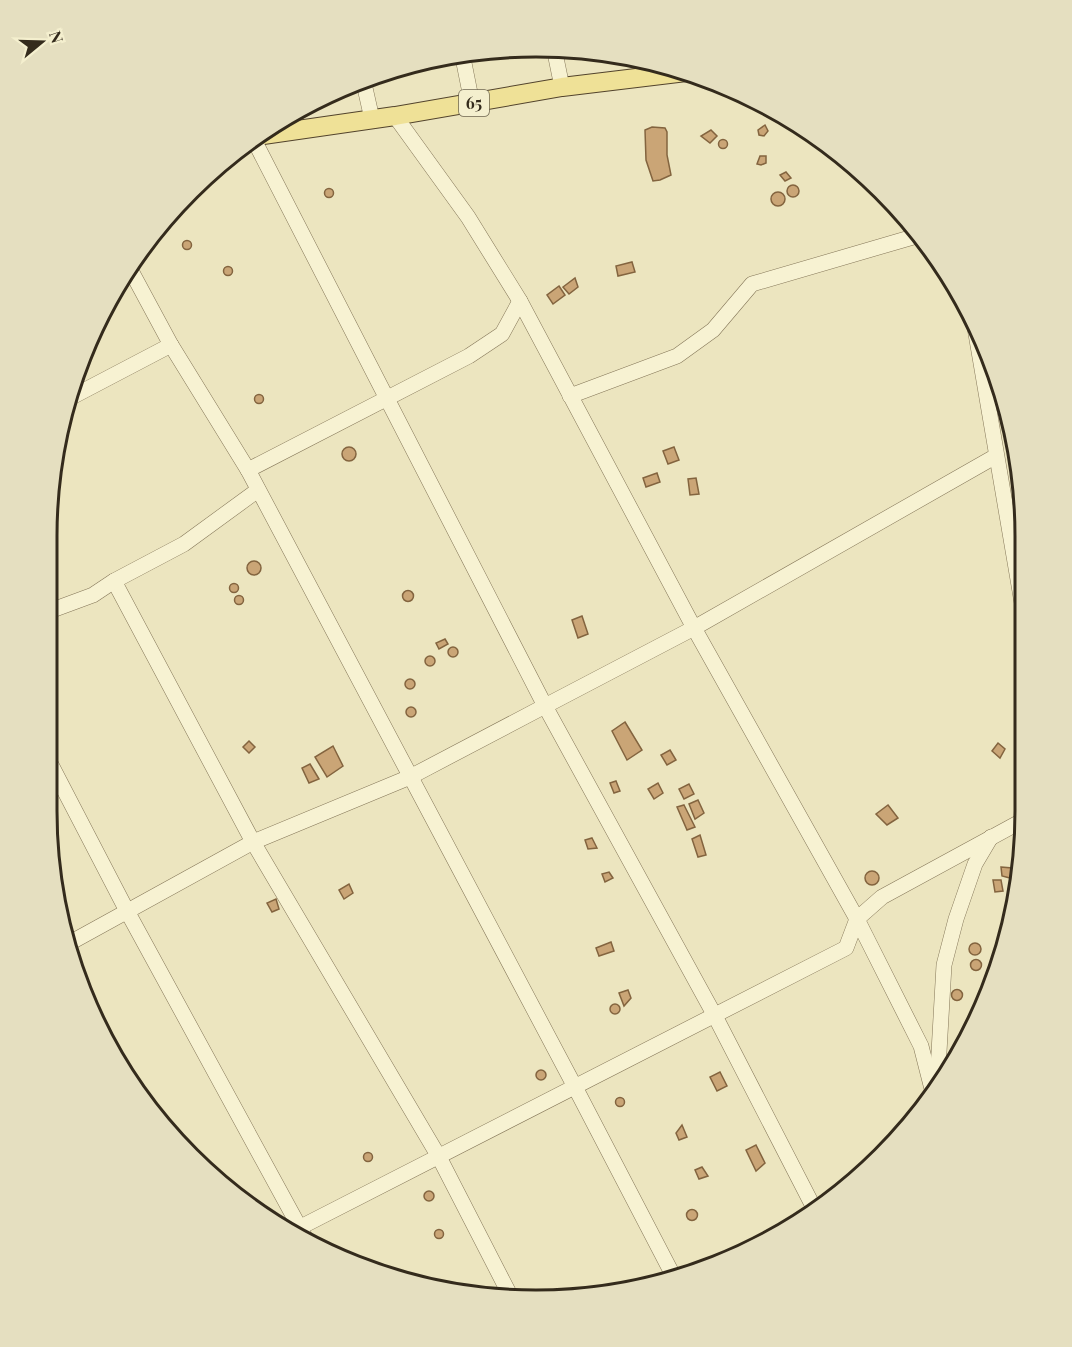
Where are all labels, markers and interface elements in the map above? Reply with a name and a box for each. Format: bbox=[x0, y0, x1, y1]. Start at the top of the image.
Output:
north arrow bbox=[12, 12, 72, 72]
text: N bbox=[45, 28, 69, 46]
road number: 65 bbox=[459, 90, 489, 116]

